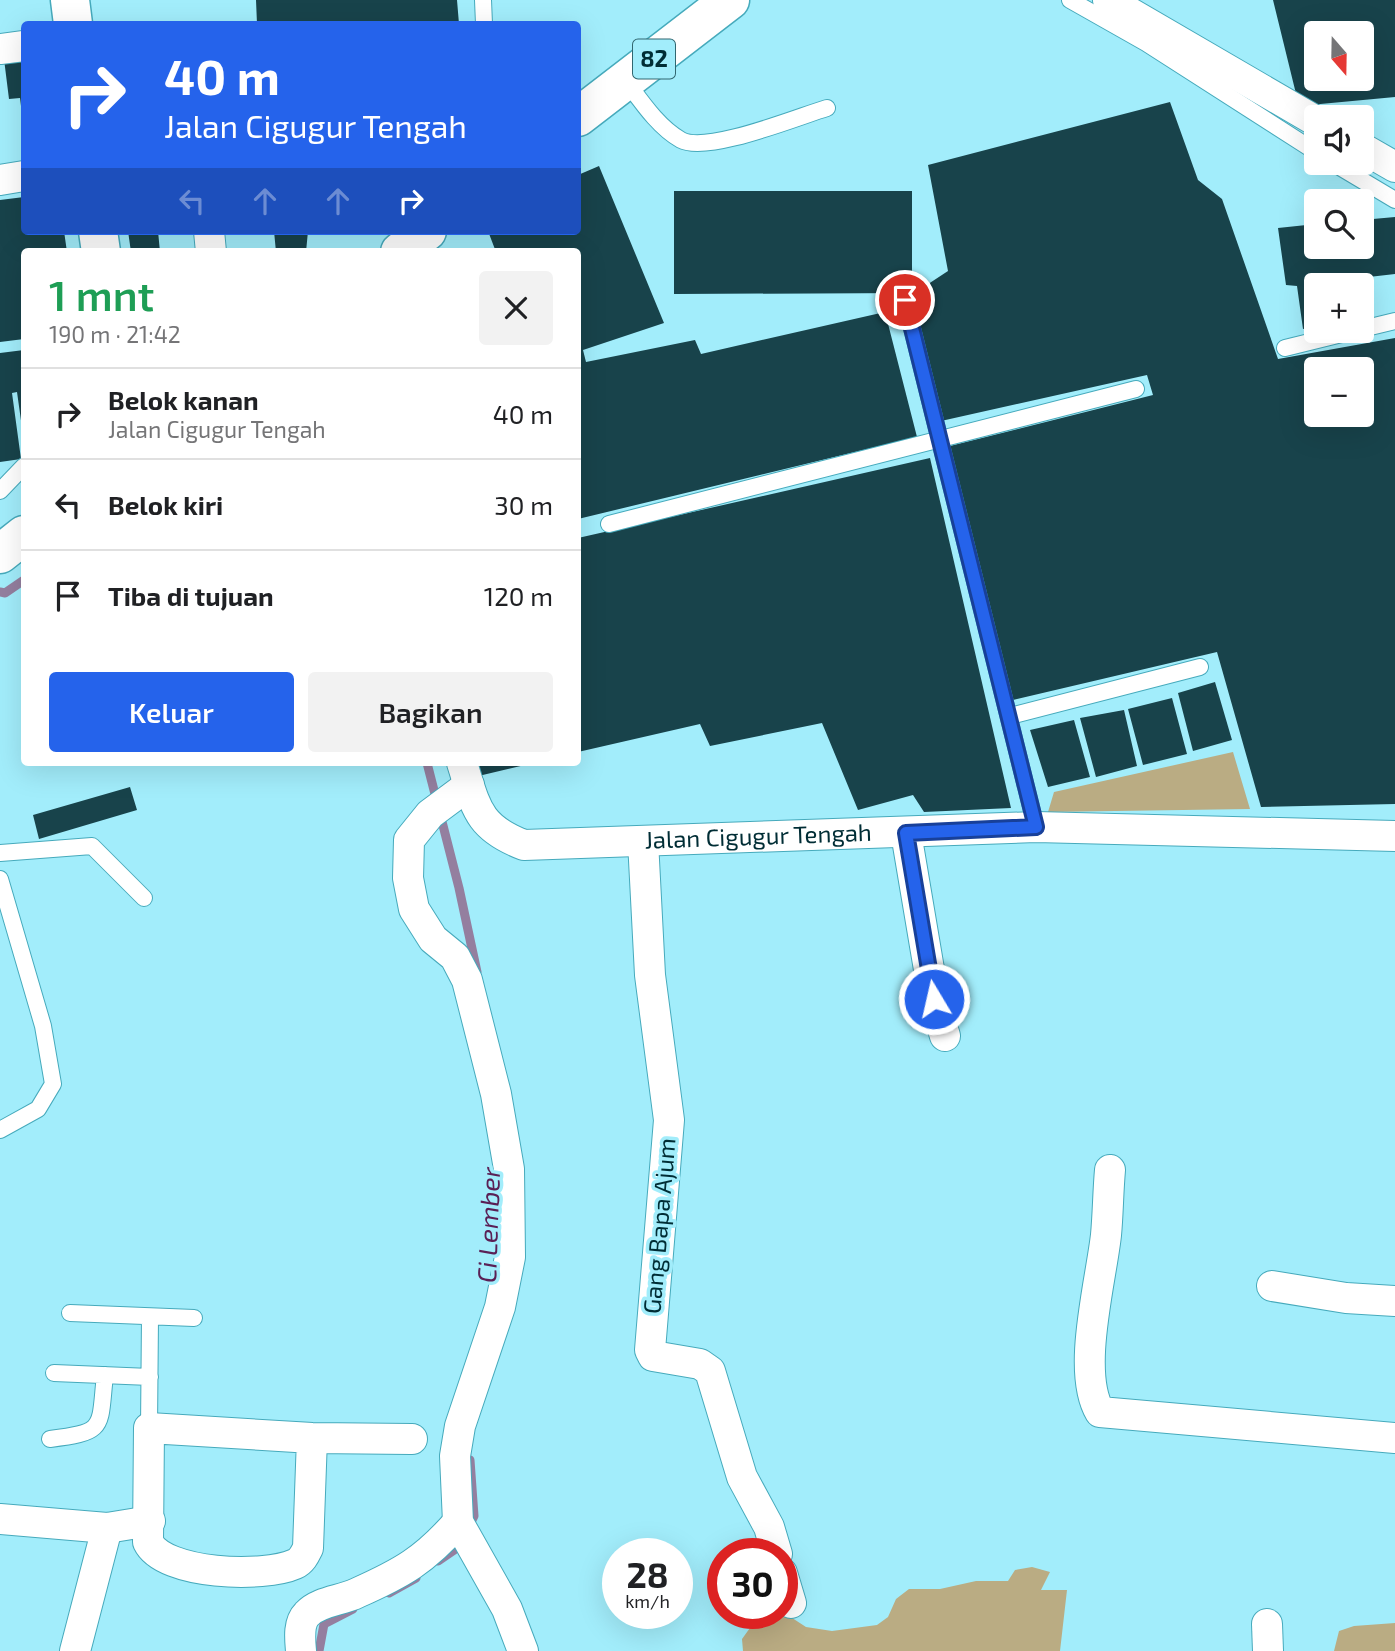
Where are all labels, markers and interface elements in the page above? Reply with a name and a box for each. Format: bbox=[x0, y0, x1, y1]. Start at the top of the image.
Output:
north arrow bbox=[1304, 21, 1374, 91]
map controls bbox=[1304, 21, 1374, 427]
road number: 82 bbox=[633, 40, 675, 78]
text: 40 m bbox=[164, 46, 280, 105]
icon: right bbox=[49, 49, 140, 140]
button: sound bbox=[1304, 105, 1374, 175]
text: Jalan Cigugur Tengah bbox=[164, 106, 467, 144]
icon: left bbox=[173, 182, 211, 220]
icon: ahead bbox=[246, 182, 284, 220]
icon: ahead bbox=[319, 182, 357, 220]
icon: right bbox=[392, 182, 430, 220]
button: search bbox=[1304, 189, 1374, 259]
text: 1 mnt bbox=[49, 269, 154, 319]
pin bbox=[875, 270, 935, 330]
button: close bbox=[479, 271, 553, 345]
button: + bbox=[1304, 273, 1374, 343]
icon: arrive bbox=[886, 281, 924, 319]
text: 190 m · 21:42 bbox=[49, 320, 181, 348]
button: − bbox=[1304, 357, 1374, 427]
text: Belok kanan bbox=[108, 384, 259, 415]
icon: right bbox=[49, 395, 87, 433]
text: 40 m bbox=[493, 398, 553, 429]
text: Jalan Cigugur Tengah bbox=[108, 415, 326, 443]
icon: left bbox=[49, 486, 87, 524]
text: Belok kiri bbox=[108, 489, 223, 520]
text: 30 m bbox=[494, 489, 553, 520]
icon: arrive bbox=[49, 577, 87, 615]
text: Tiba di tujuan bbox=[108, 580, 274, 611]
text: 120 m bbox=[484, 580, 553, 611]
button: Keluar bbox=[49, 672, 294, 752]
button: Bagikan bbox=[308, 672, 553, 752]
street label: Jalan Cigugur Tengah bbox=[644, 817, 872, 854]
position arrow bbox=[897, 962, 971, 1036]
street label: Gang Bapa Ajum bbox=[636, 1137, 681, 1315]
water label: Ci Lember bbox=[470, 1166, 505, 1283]
speed limit sign: 30 bbox=[707, 1538, 798, 1629]
text: 28 bbox=[626, 1553, 669, 1595]
text: km/h bbox=[625, 1590, 670, 1612]

